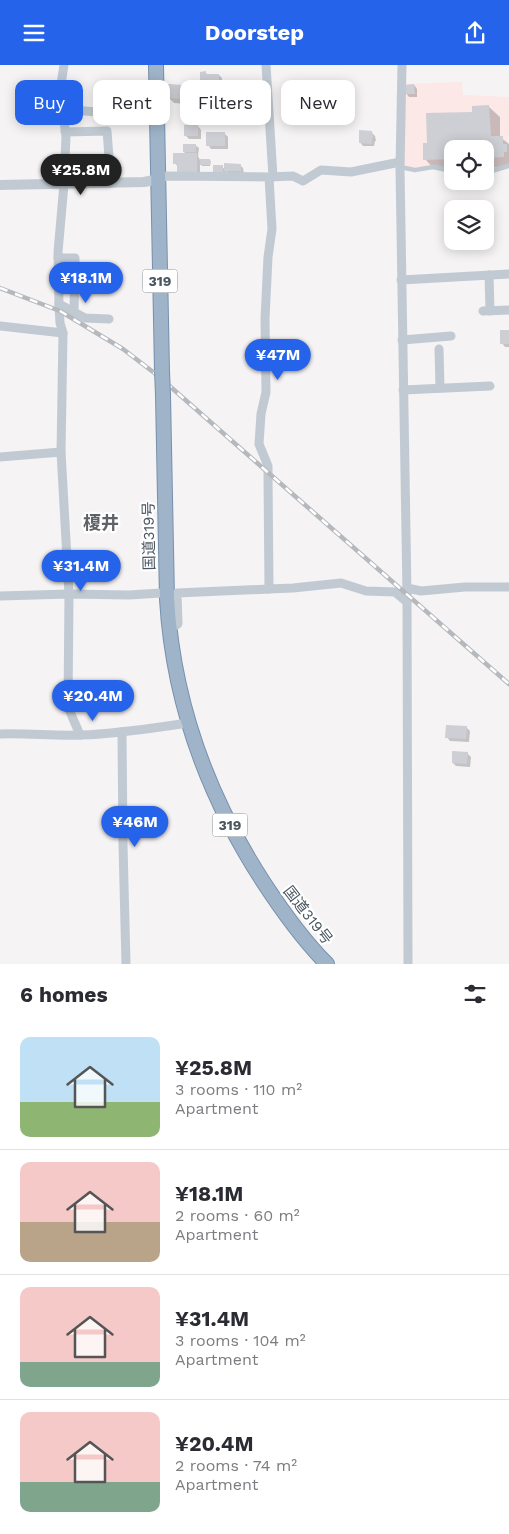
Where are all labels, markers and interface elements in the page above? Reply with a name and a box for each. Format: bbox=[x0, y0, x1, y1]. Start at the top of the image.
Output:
icon: menu bbox=[20, 19, 48, 47]
icon: share bbox=[461, 19, 489, 47]
text: Doorstep bbox=[205, 20, 304, 45]
chip: Buy bbox=[15, 80, 83, 125]
chip: Rent bbox=[93, 80, 170, 125]
chip: Filters bbox=[180, 80, 271, 125]
chip: New bbox=[281, 80, 355, 125]
map controls bbox=[444, 140, 494, 250]
button: locate bbox=[444, 140, 494, 190]
pin: ¥25.8M bbox=[40, 153, 122, 196]
text: ¥25.8M bbox=[52, 160, 110, 179]
button: layers bbox=[444, 200, 494, 250]
pin: ¥18.1M bbox=[45, 261, 127, 304]
text: ¥18.1M bbox=[60, 268, 112, 287]
road number: 319 bbox=[142, 270, 178, 293]
pin: ¥47M bbox=[248, 339, 308, 381]
text: ¥47M bbox=[256, 345, 300, 364]
street label: 国道319号 bbox=[139, 501, 159, 571]
district label: 榎井 bbox=[83, 512, 119, 533]
pin: ¥31.4M bbox=[40, 549, 122, 592]
text: ¥31.4M bbox=[53, 556, 109, 575]
pin: ¥20.4M bbox=[52, 679, 134, 722]
text: ¥20.4M bbox=[63, 686, 123, 705]
pin: ¥46M bbox=[105, 805, 165, 848]
text: ¥46M bbox=[112, 812, 158, 831]
road number: 319 bbox=[212, 813, 248, 837]
street label: 国道319号 bbox=[280, 882, 336, 948]
icon: filters bbox=[461, 980, 489, 1008]
text: 6 homes bbox=[20, 982, 108, 1007]
text: ¥25.8M bbox=[175, 1055, 252, 1080]
icon: home bbox=[60, 1057, 120, 1117]
text: 3 rooms · 110 m² bbox=[175, 1080, 302, 1099]
text: Apartment bbox=[175, 1099, 258, 1118]
text: ¥18.1M bbox=[175, 1181, 243, 1206]
icon: home bbox=[60, 1182, 120, 1242]
text: 2 rooms · 60 m² bbox=[175, 1206, 300, 1225]
text: Apartment bbox=[175, 1225, 258, 1244]
text: ¥31.4M bbox=[175, 1306, 249, 1331]
icon: home bbox=[60, 1307, 120, 1367]
text: 3 rooms · 104 m² bbox=[175, 1331, 306, 1350]
text: Apartment bbox=[175, 1350, 258, 1369]
text: ¥20.4M bbox=[175, 1431, 254, 1456]
icon: home bbox=[60, 1432, 120, 1492]
text: 2 rooms · 74 m² bbox=[175, 1456, 297, 1475]
text: Apartment bbox=[175, 1475, 258, 1494]

